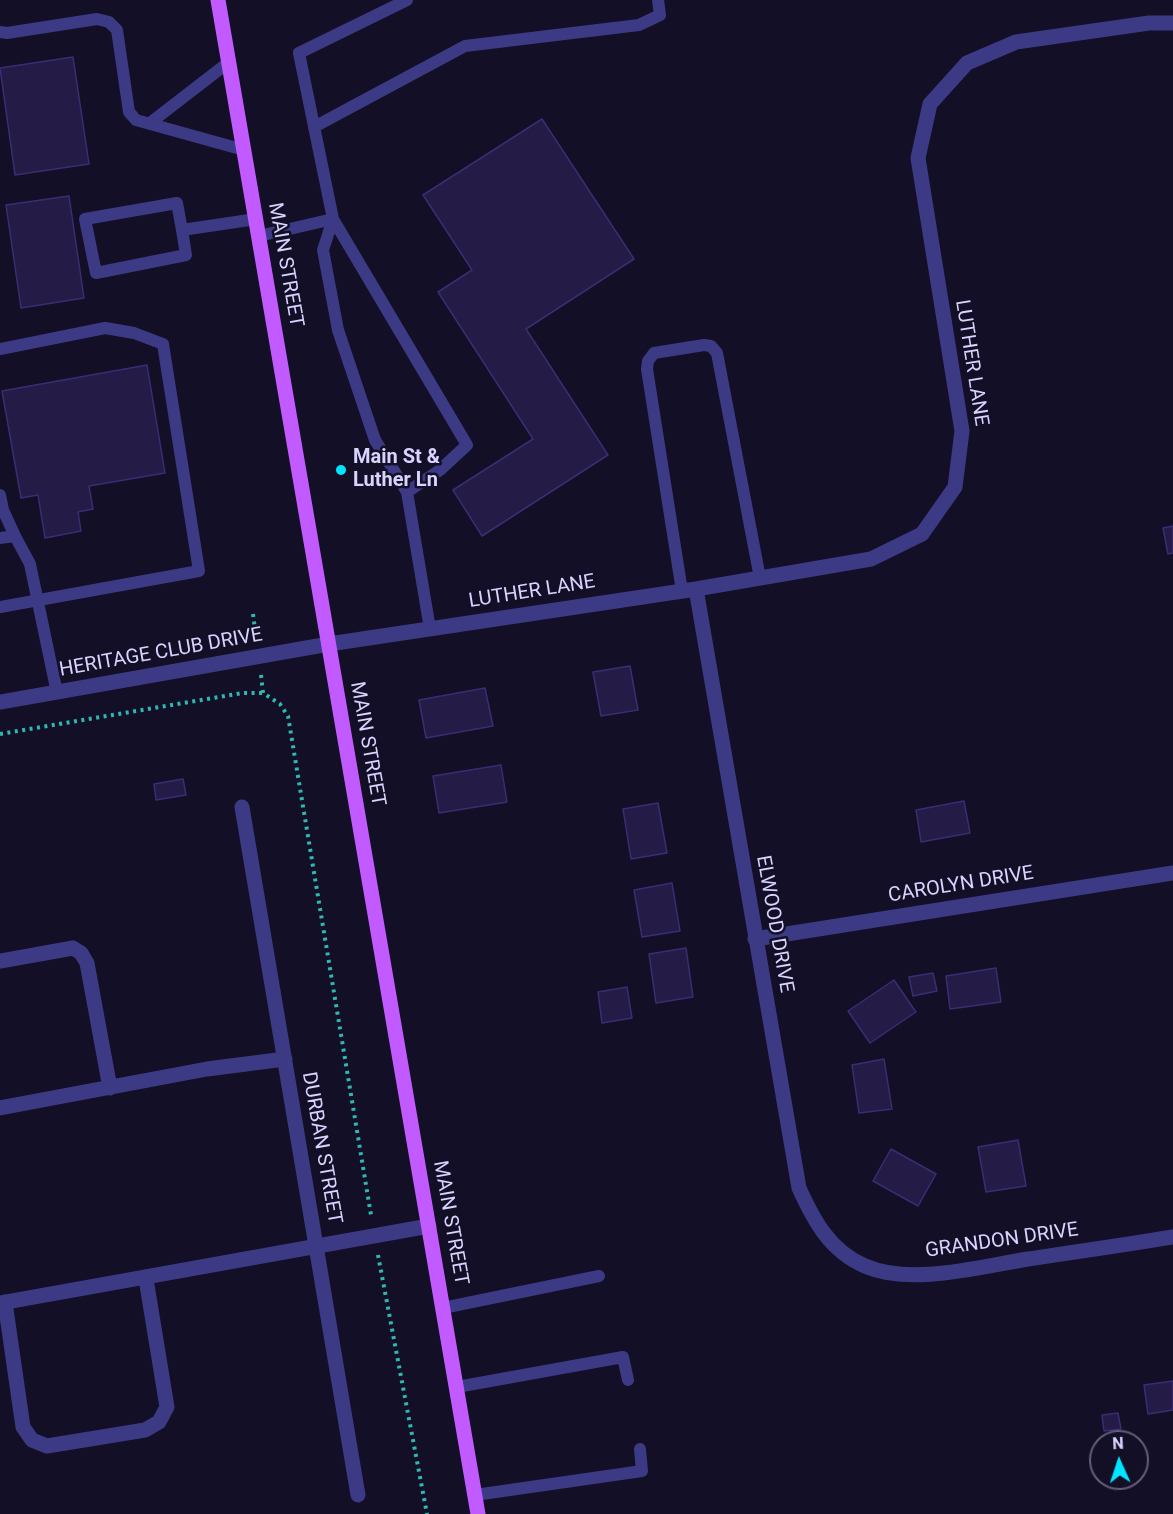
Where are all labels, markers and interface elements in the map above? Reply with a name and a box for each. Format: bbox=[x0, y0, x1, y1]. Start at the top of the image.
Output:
street label: MAIN STREET bbox=[262, 201, 308, 329]
street label: LUTHER LANE bbox=[949, 298, 993, 428]
place label: Main St & Luther Ln bbox=[353, 446, 440, 493]
marker: Main St & Luther Ln bbox=[334, 463, 348, 477]
street label: LUTHER LANE bbox=[467, 570, 597, 614]
street label: HERITAGE CLUB DRIVE bbox=[58, 623, 264, 683]
street label: MAIN STREET bbox=[344, 680, 390, 808]
street label: ELWOOD DRIVE bbox=[750, 853, 798, 995]
street label: CAROLYN DRIVE bbox=[887, 862, 1035, 908]
street label: DURBAN STREET bbox=[296, 1070, 346, 1226]
street label: MAIN STREET bbox=[427, 1159, 473, 1287]
street label: GRANDON DRIVE bbox=[924, 1218, 1080, 1264]
north arrow bbox=[1089, 1430, 1149, 1490]
text: N bbox=[1112, 1434, 1124, 1453]

